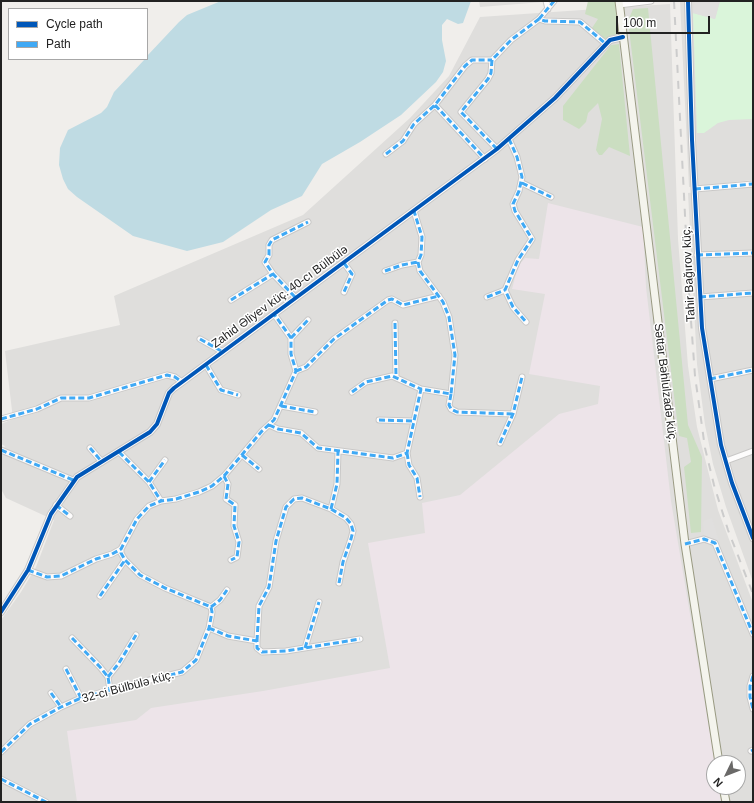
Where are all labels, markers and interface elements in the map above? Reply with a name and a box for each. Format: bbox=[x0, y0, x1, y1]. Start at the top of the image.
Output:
legend bbox=[8, 8, 148, 60]
scale bar bbox=[618, 8, 712, 34]
text: 100 m bbox=[623, 16, 656, 30]
text: Cycle path bbox=[46, 17, 103, 31]
text: Path bbox=[46, 37, 71, 51]
street label: Tahir Bağırov küç. bbox=[679, 226, 699, 322]
street label: Zahid Əliyev küç. 40-cı Bülbülə bbox=[209, 243, 351, 351]
street label: Səttar Bəhlulzadə küç. bbox=[651, 323, 679, 443]
street label: 32-ci Bülbülə küç. bbox=[80, 668, 176, 706]
north arrow bbox=[706, 755, 746, 795]
text: N bbox=[711, 776, 725, 790]

